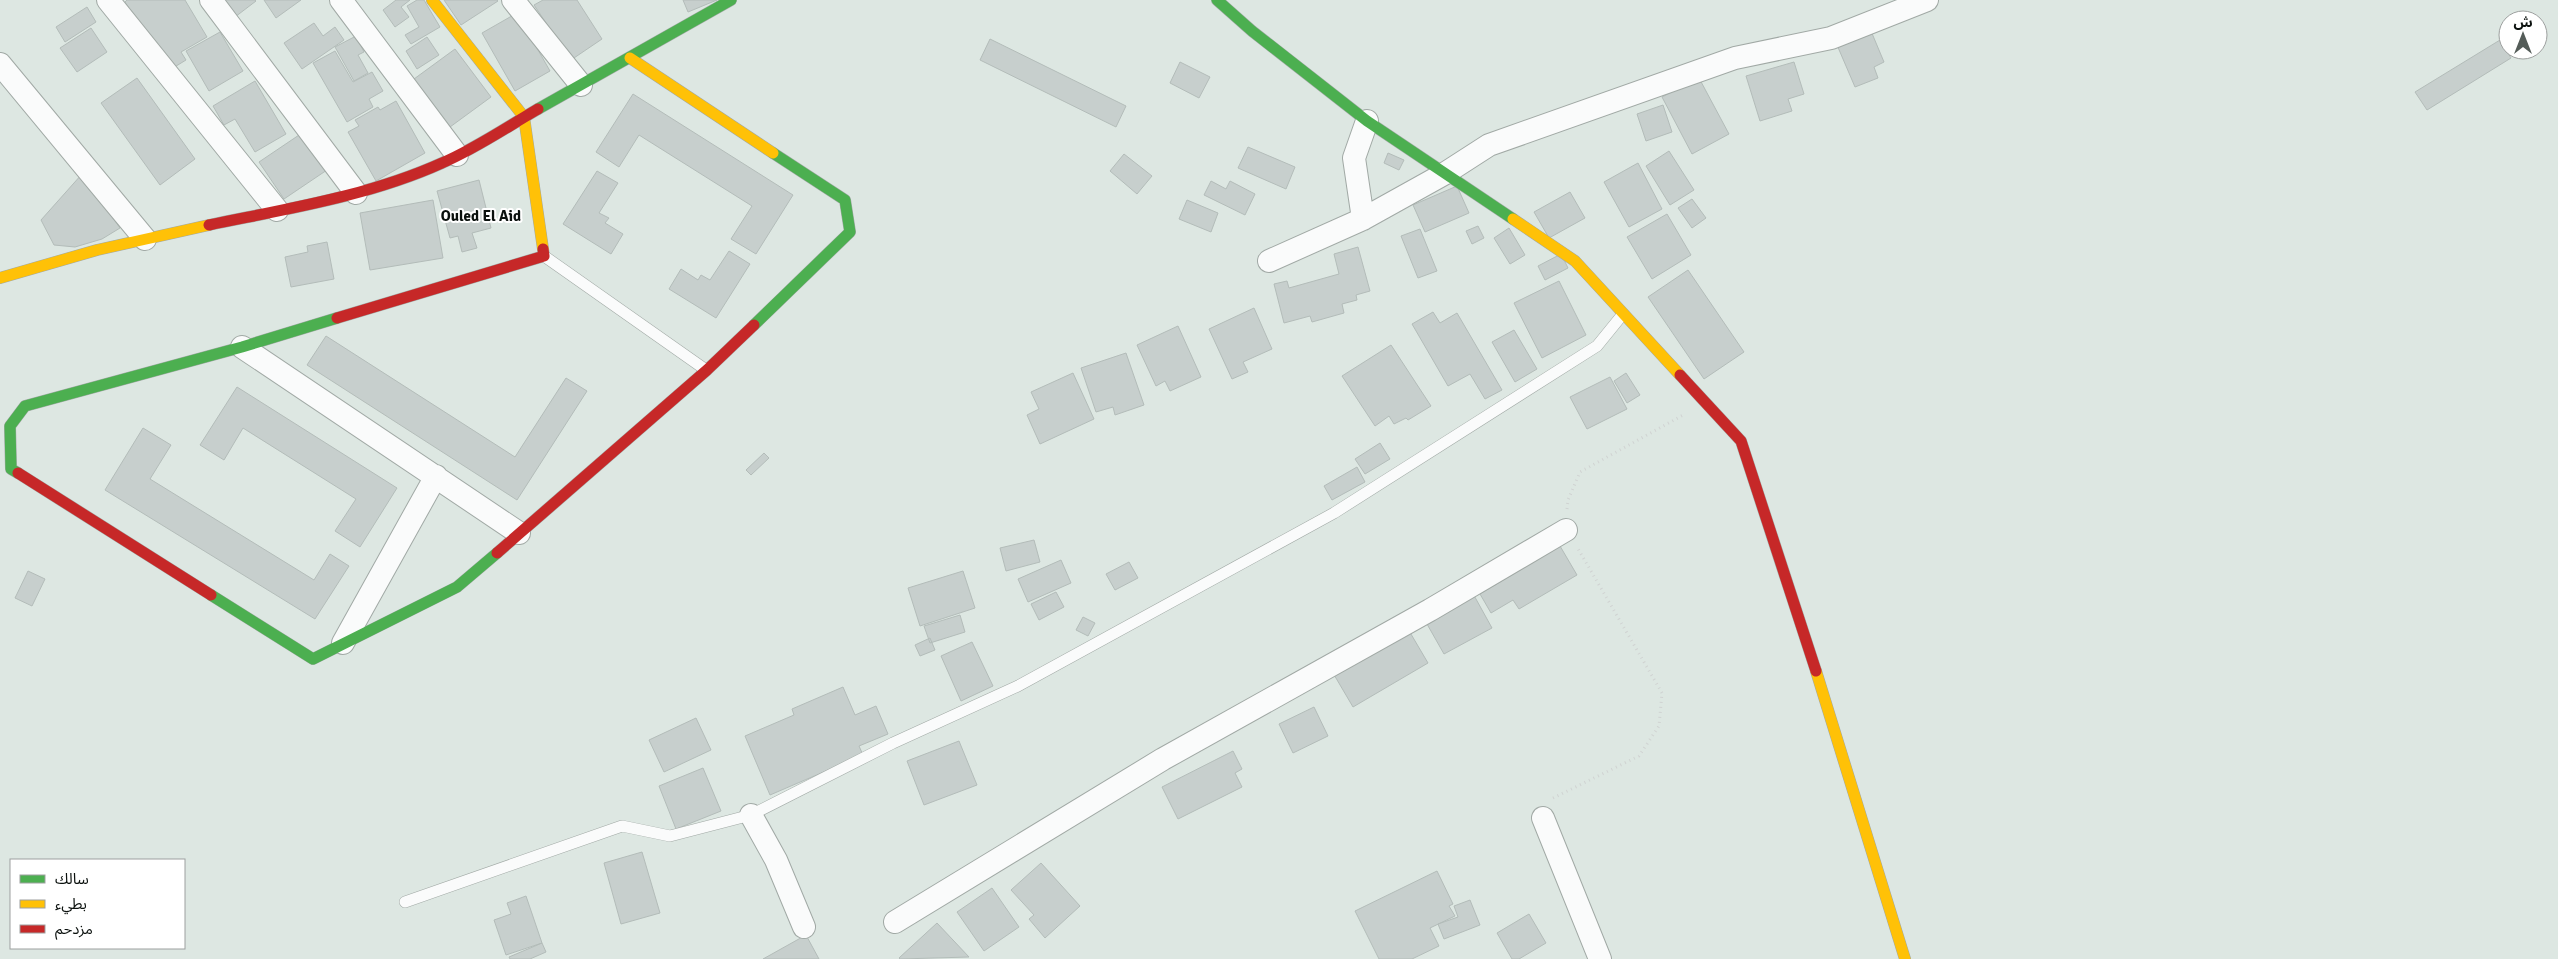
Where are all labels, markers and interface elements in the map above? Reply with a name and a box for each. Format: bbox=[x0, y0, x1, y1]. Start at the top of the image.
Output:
north arrow bbox=[2498, 10, 2548, 60]
text: ش bbox=[2513, 14, 2533, 31]
district label: Ouled El Aid bbox=[441, 207, 521, 225]
legend bbox=[10, 859, 185, 949]
text: سالك bbox=[55, 870, 89, 888]
text: بطيء bbox=[55, 895, 87, 915]
text: مزدحم bbox=[55, 920, 93, 940]

